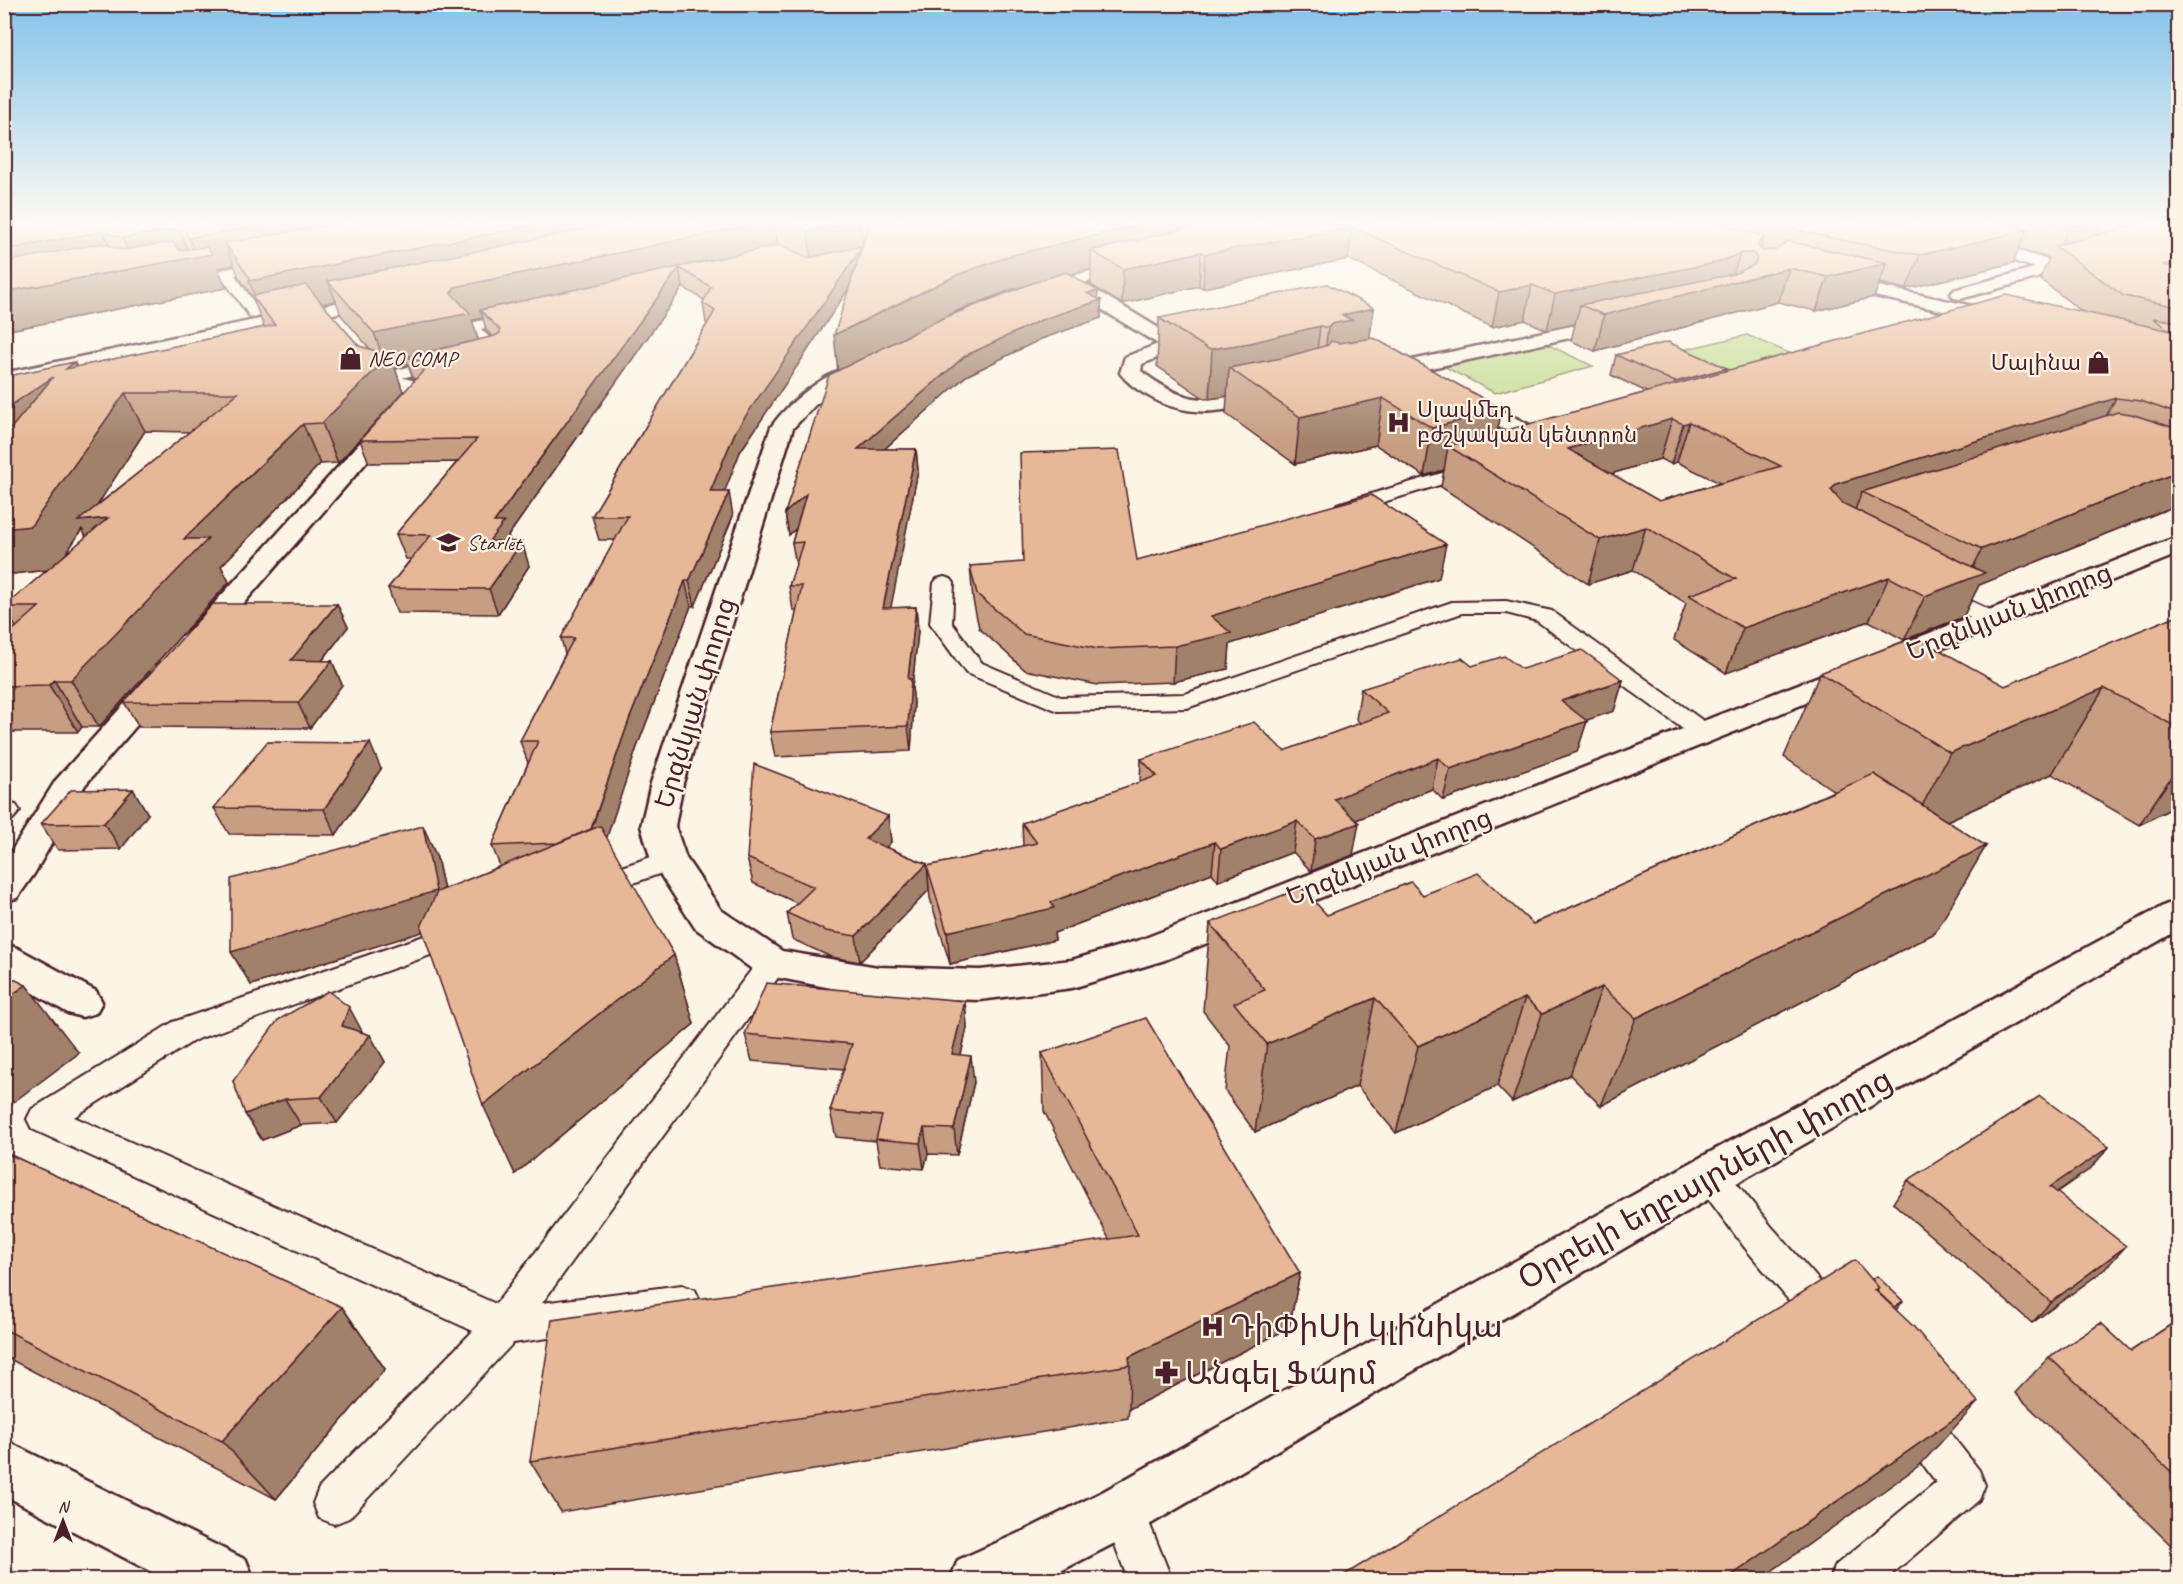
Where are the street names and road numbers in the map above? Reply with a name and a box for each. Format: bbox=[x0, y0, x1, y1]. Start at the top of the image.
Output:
street label: Երզնկյան փողոց bbox=[1901, 556, 2117, 668]
street label: Երզնկյան փողոց bbox=[647, 594, 743, 812]
street label: Երզնկյան փողոց bbox=[1281, 801, 1497, 913]
street label: Օրբելի եղբայրների փողոց bbox=[1511, 1059, 1899, 1299]

